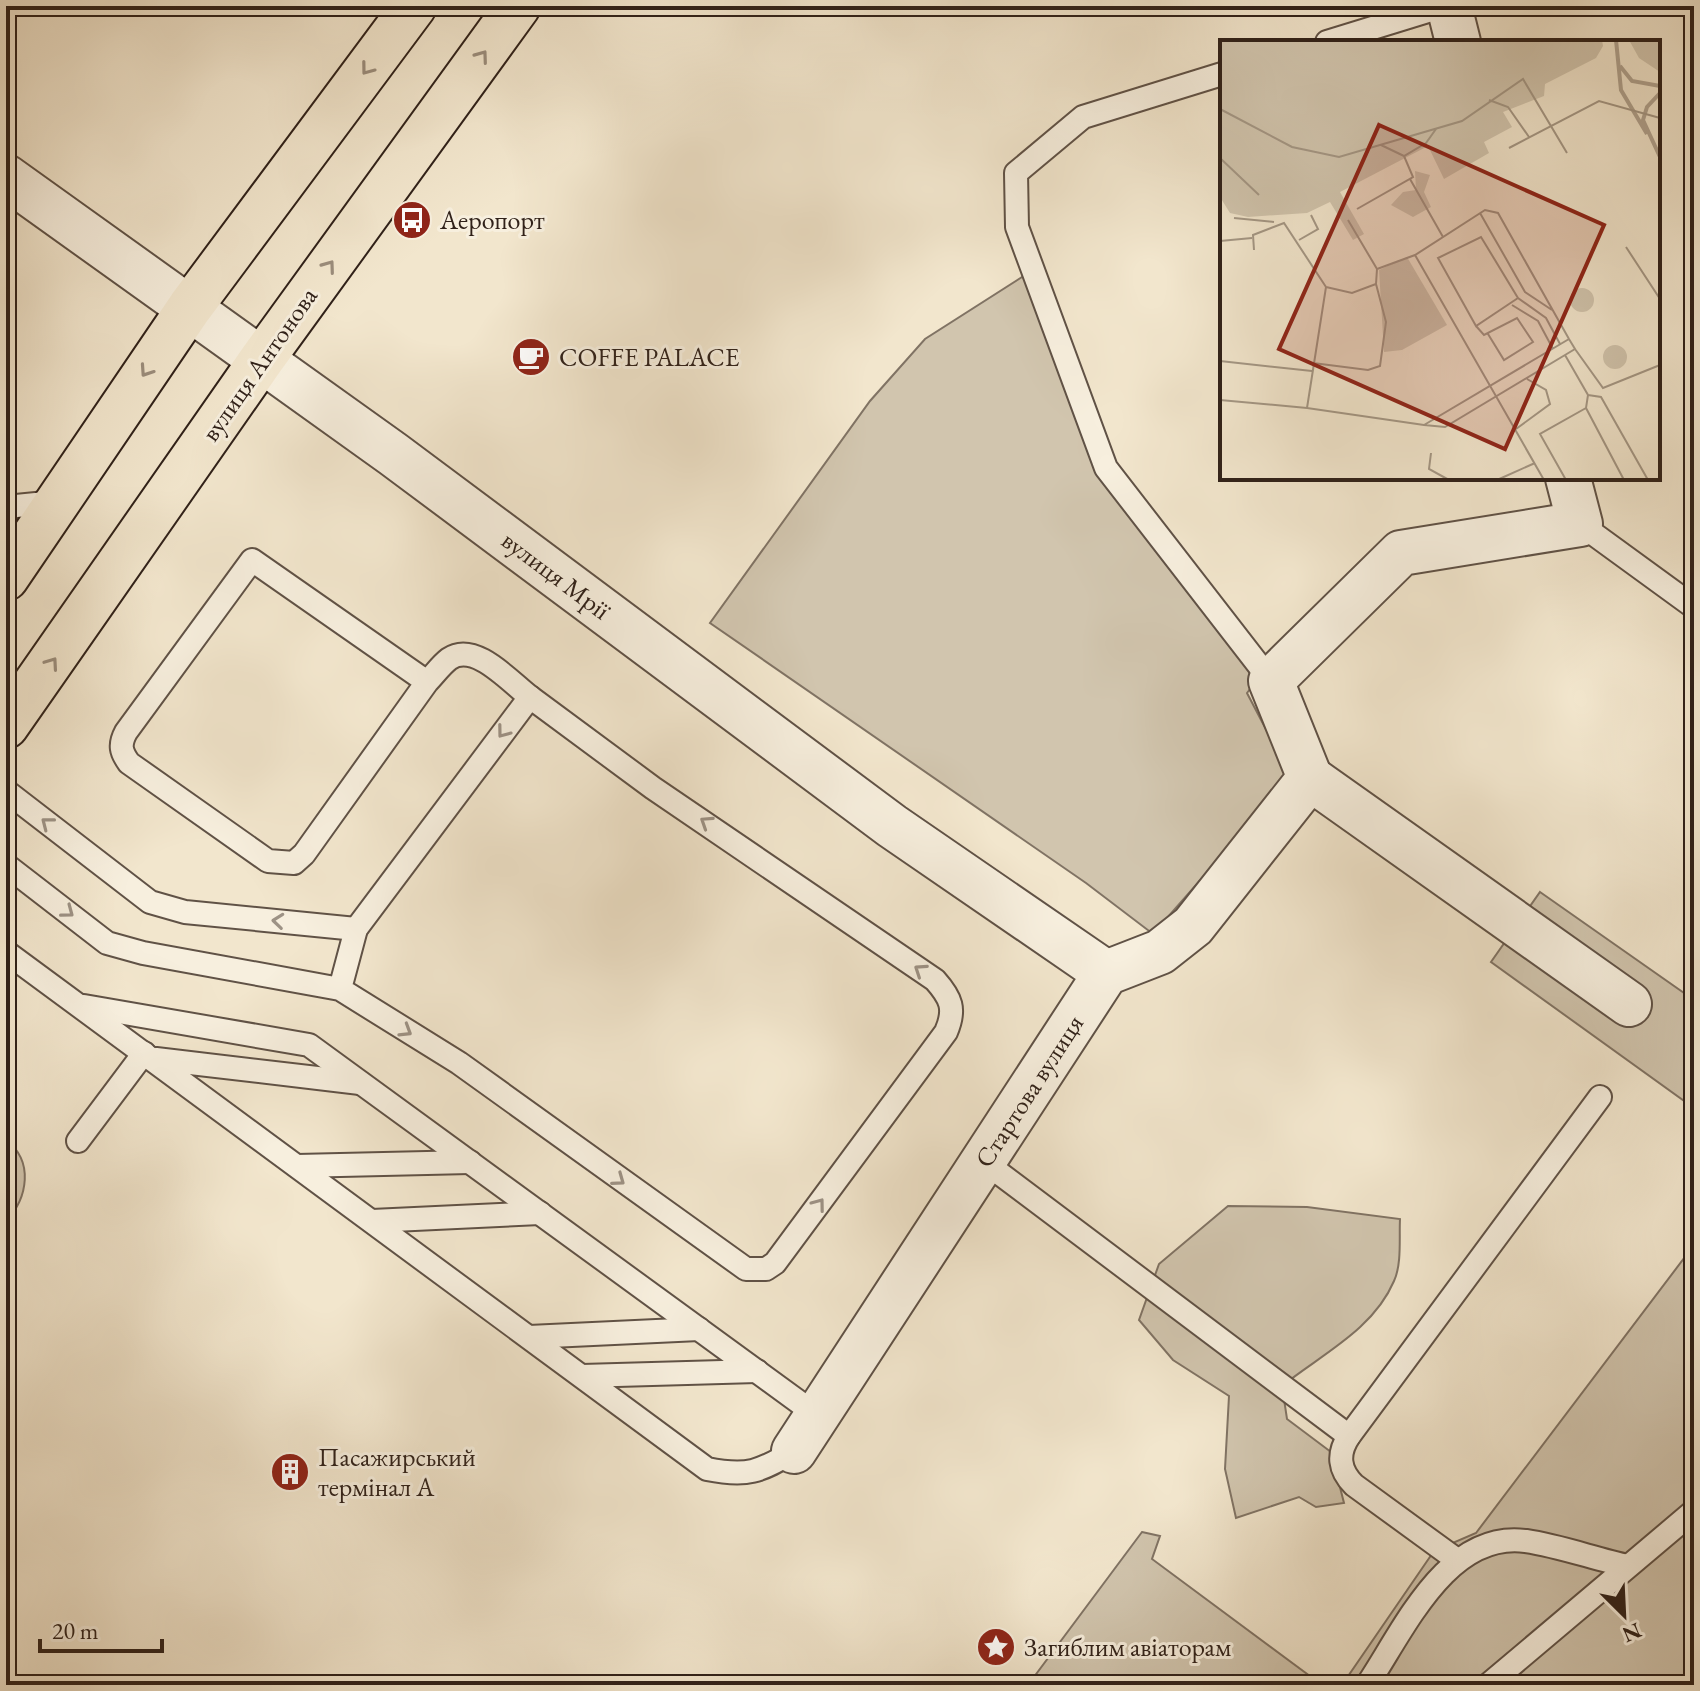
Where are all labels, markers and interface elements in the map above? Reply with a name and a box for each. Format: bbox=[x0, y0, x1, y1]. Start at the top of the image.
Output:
inset map bbox=[1220, 40, 1660, 480]
one-way arrow bbox=[472, 50, 487, 64]
one-way arrow bbox=[363, 60, 377, 74]
bus stop icon: Аеропорт bbox=[391, 199, 433, 241]
place label: Аеропорт bbox=[439, 203, 545, 237]
one-way arrow bbox=[319, 260, 334, 274]
street label: вулиця Антонова bbox=[193, 280, 325, 448]
cafe icon: COFFE PALACE bbox=[510, 336, 552, 378]
place label: COFFE PALACE bbox=[559, 340, 740, 374]
one-way arrow bbox=[141, 362, 156, 377]
street label: вулиця Мрії bbox=[495, 523, 618, 627]
one-way arrow bbox=[42, 657, 57, 671]
one-way arrow bbox=[499, 723, 513, 738]
one-way arrow bbox=[700, 817, 714, 832]
one-way arrow bbox=[41, 818, 56, 832]
one-way arrow bbox=[59, 903, 74, 917]
one-way arrow bbox=[271, 913, 284, 930]
one-way arrow bbox=[914, 964, 929, 979]
street label: Стартова вулиця bbox=[967, 1008, 1091, 1174]
one-way arrow bbox=[397, 1021, 412, 1037]
one-way arrow bbox=[610, 1170, 624, 1185]
one-way arrow bbox=[809, 1198, 824, 1213]
place label: Пасажирський термінал A bbox=[318, 1440, 476, 1504]
building icon: Пасажирський термінал A bbox=[269, 1451, 311, 1493]
north arrow bbox=[1584, 1575, 1664, 1655]
scale bar bbox=[40, 1603, 162, 1653]
text: 20 m bbox=[52, 1615, 99, 1646]
text: N bbox=[1618, 1616, 1646, 1650]
place icon: Загиблим авіаторам bbox=[975, 1626, 1017, 1668]
place label: Загиблим авіаторам bbox=[1024, 1630, 1231, 1664]

